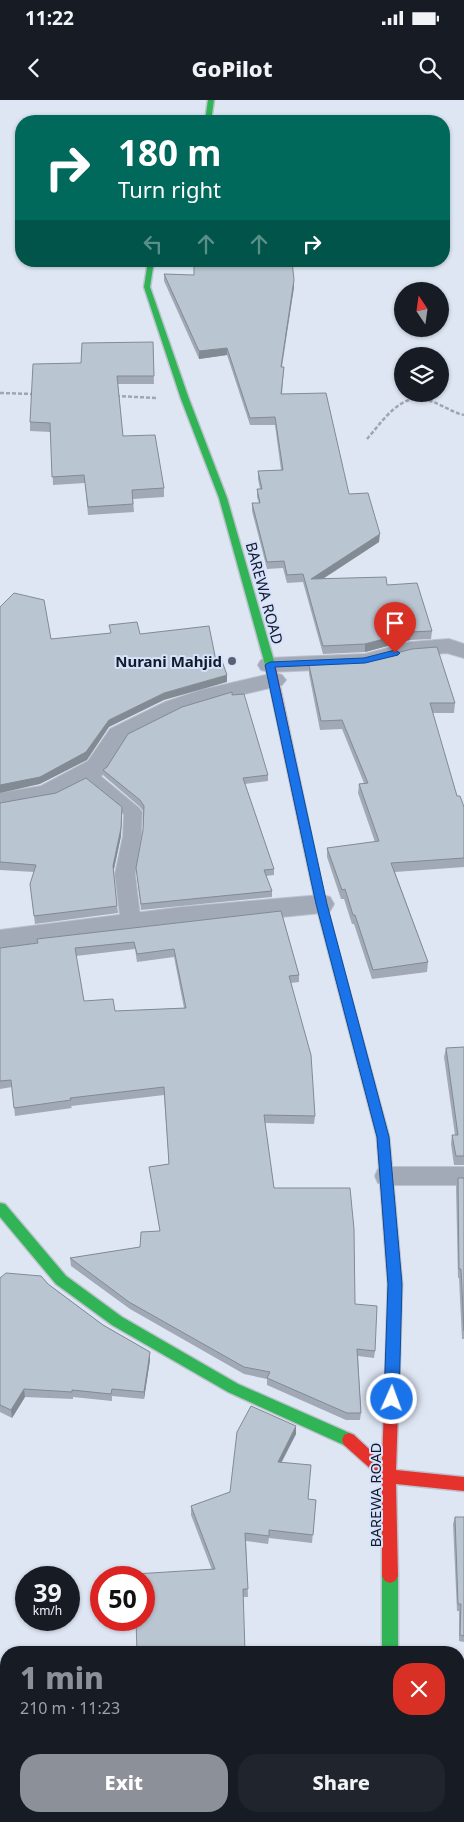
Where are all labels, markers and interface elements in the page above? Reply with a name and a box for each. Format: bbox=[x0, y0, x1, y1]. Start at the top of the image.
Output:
text: 11:22 bbox=[25, 5, 74, 31]
text: GoPilot bbox=[191, 53, 273, 83]
icon: back bbox=[20, 54, 48, 82]
icon: search bbox=[416, 54, 444, 82]
text: 180 m bbox=[118, 129, 221, 176]
icon: right bbox=[35, 135, 100, 200]
text: Turn right bbox=[118, 174, 221, 204]
icon: left bbox=[139, 230, 167, 258]
icon: ahead bbox=[192, 230, 220, 258]
icon: ahead bbox=[245, 230, 273, 258]
icon: right bbox=[298, 230, 326, 258]
north arrow bbox=[394, 282, 449, 338]
map controls bbox=[394, 282, 449, 402]
button: layers bbox=[394, 347, 449, 402]
street label: BAREWA ROAD bbox=[242, 540, 288, 646]
pin bbox=[374, 602, 416, 653]
icon: arrive bbox=[381, 609, 409, 637]
place label: Nurani Mahjid bbox=[115, 651, 222, 671]
marker: Nurani Mahjid bbox=[226, 655, 238, 667]
position arrow bbox=[365, 1372, 417, 1424]
street label: BAREWA ROAD bbox=[365, 1442, 385, 1548]
speed limit sign: 50 bbox=[90, 1566, 155, 1631]
text: 39 bbox=[33, 1575, 62, 1609]
text: km/h bbox=[33, 1602, 62, 1619]
text: 1 min bbox=[20, 1657, 104, 1698]
button: close bbox=[393, 1663, 445, 1715]
text: 210 m · 11:23 bbox=[20, 1697, 120, 1719]
button: Exit bbox=[20, 1754, 228, 1812]
button: Share bbox=[238, 1754, 445, 1812]

